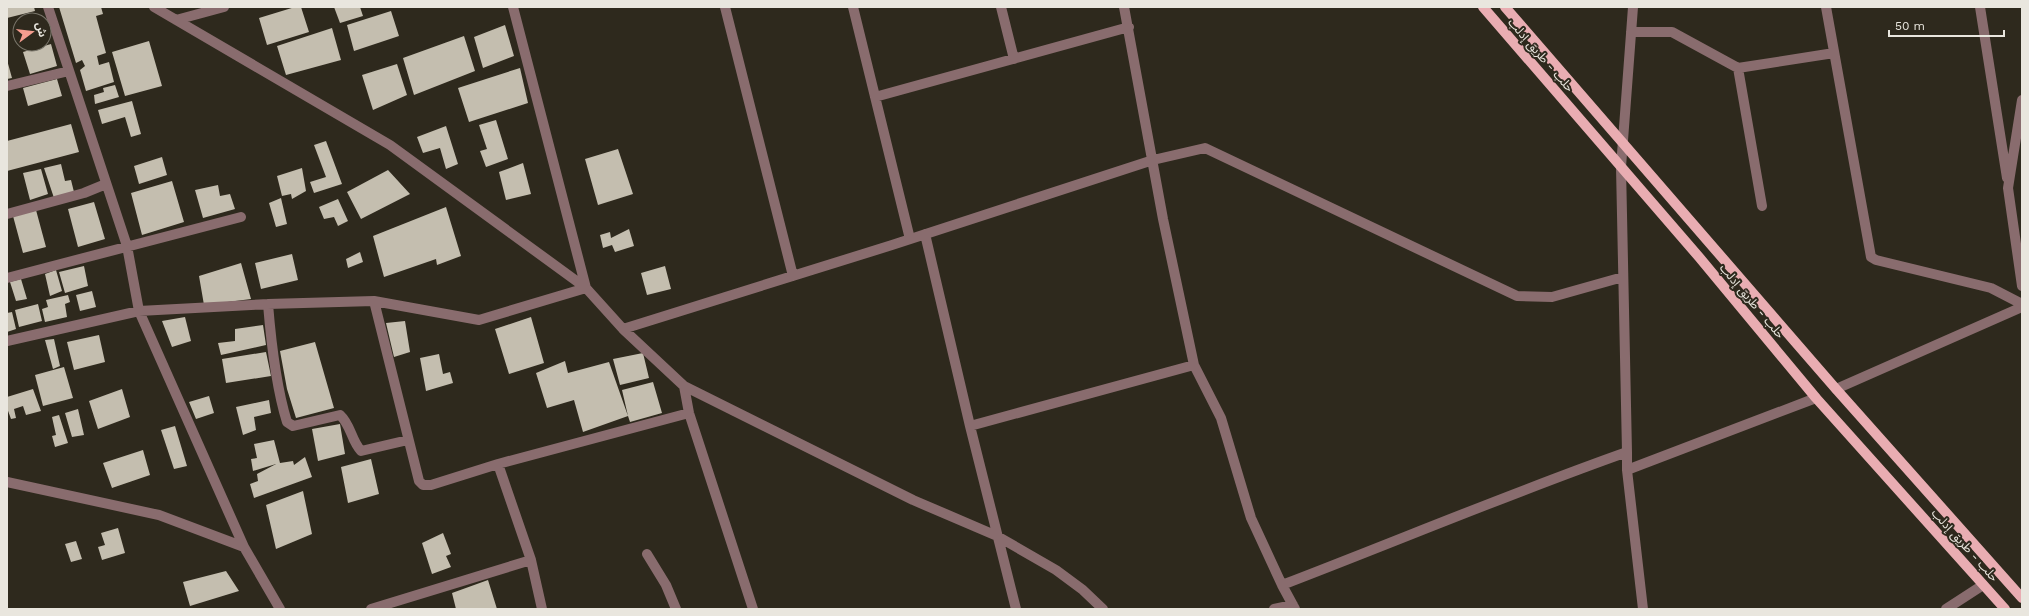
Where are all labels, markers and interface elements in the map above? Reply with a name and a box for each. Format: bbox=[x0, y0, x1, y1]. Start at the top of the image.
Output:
north arrow bbox=[12, 12, 52, 52]
scale bar bbox=[1889, 12, 2004, 38]
street label: حلب - طريق إدلب bbox=[1505, 15, 1577, 95]
text: 50 m bbox=[1895, 19, 1925, 33]
text: ش bbox=[33, 21, 49, 39]
street label: حلب - طريق إدلب bbox=[1716, 261, 1787, 342]
street label: حلب - طريق إدلب bbox=[1928, 506, 2001, 585]

